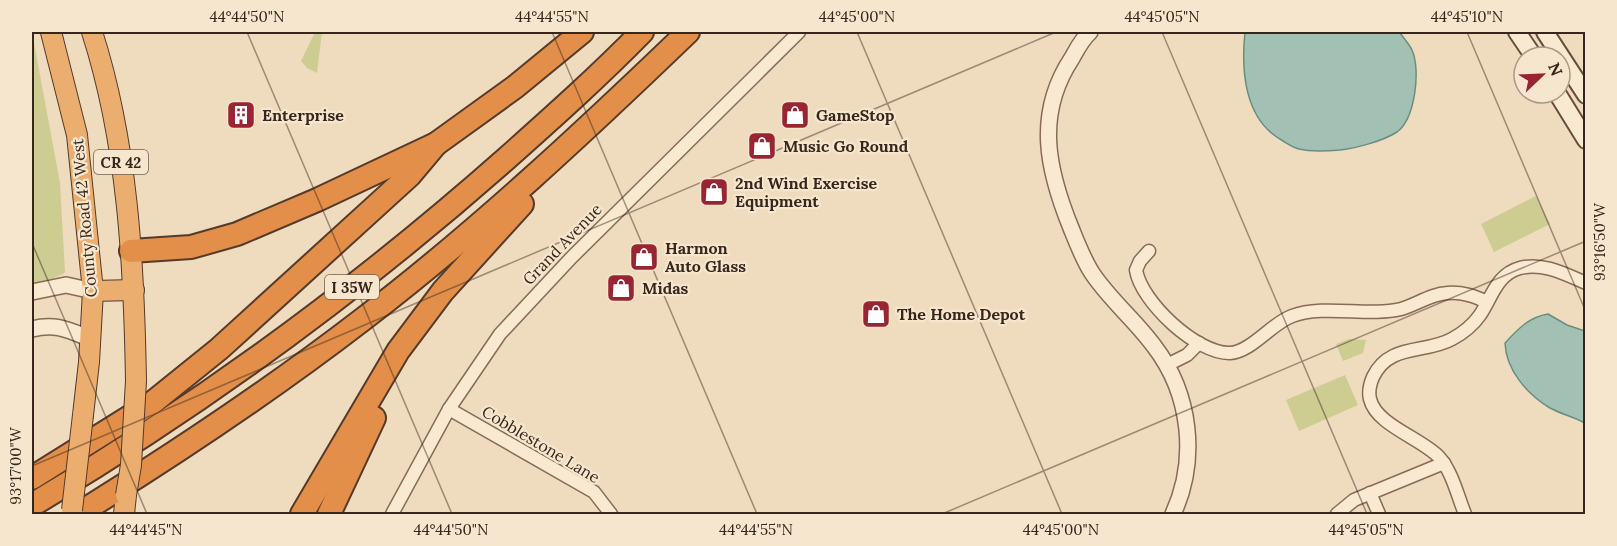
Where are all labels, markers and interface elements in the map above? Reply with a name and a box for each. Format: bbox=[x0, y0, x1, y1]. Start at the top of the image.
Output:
text: 44°44'50"N bbox=[210, 7, 284, 26]
text: 44°44'55"N bbox=[515, 7, 589, 26]
text: 44°45'00"N bbox=[819, 7, 895, 26]
text: 44°45'05"N bbox=[1124, 7, 1200, 26]
text: 44°45'10"N bbox=[1431, 7, 1503, 26]
north arrow bbox=[1512, 45, 1572, 105]
text: N bbox=[1544, 60, 1567, 79]
building icon: Enterprise bbox=[225, 99, 257, 131]
shop icon: GameStop bbox=[779, 99, 811, 131]
place label: Enterprise bbox=[262, 105, 344, 125]
place label: GameStop bbox=[816, 105, 895, 125]
shop icon: Music Go Round bbox=[746, 130, 778, 162]
place label: Music Go Round bbox=[783, 136, 909, 156]
street label: County Road 42 West bbox=[67, 137, 101, 298]
road number: CR 42 bbox=[94, 150, 148, 174]
place label: 2nd Wind Exercise Equipment bbox=[735, 173, 877, 211]
shop icon: 2nd Wind Exercise Equipment bbox=[698, 176, 730, 208]
street label: Grand Avenue bbox=[518, 199, 606, 289]
text: 93°16'50"W bbox=[1590, 202, 1609, 281]
place label: Harmon Auto Glass bbox=[665, 238, 746, 276]
shop icon: Harmon Auto Glass bbox=[628, 241, 660, 273]
shop icon: Midas bbox=[605, 272, 637, 304]
road number: I 35W bbox=[325, 275, 379, 299]
place label: Midas bbox=[642, 278, 689, 298]
shop icon: The Home Depot bbox=[860, 298, 892, 330]
place label: The Home Depot bbox=[897, 304, 1026, 324]
street label: Cobblestone Lane bbox=[478, 401, 604, 487]
text: 93°17'00"W bbox=[6, 426, 25, 505]
text: 44°44'45"N bbox=[109, 520, 183, 539]
text: 44°44'50"N bbox=[414, 520, 488, 539]
text: 44°44'55"N bbox=[719, 520, 793, 539]
text: 44°45'00"N bbox=[1023, 520, 1099, 539]
text: 44°45'05"N bbox=[1328, 520, 1404, 539]

